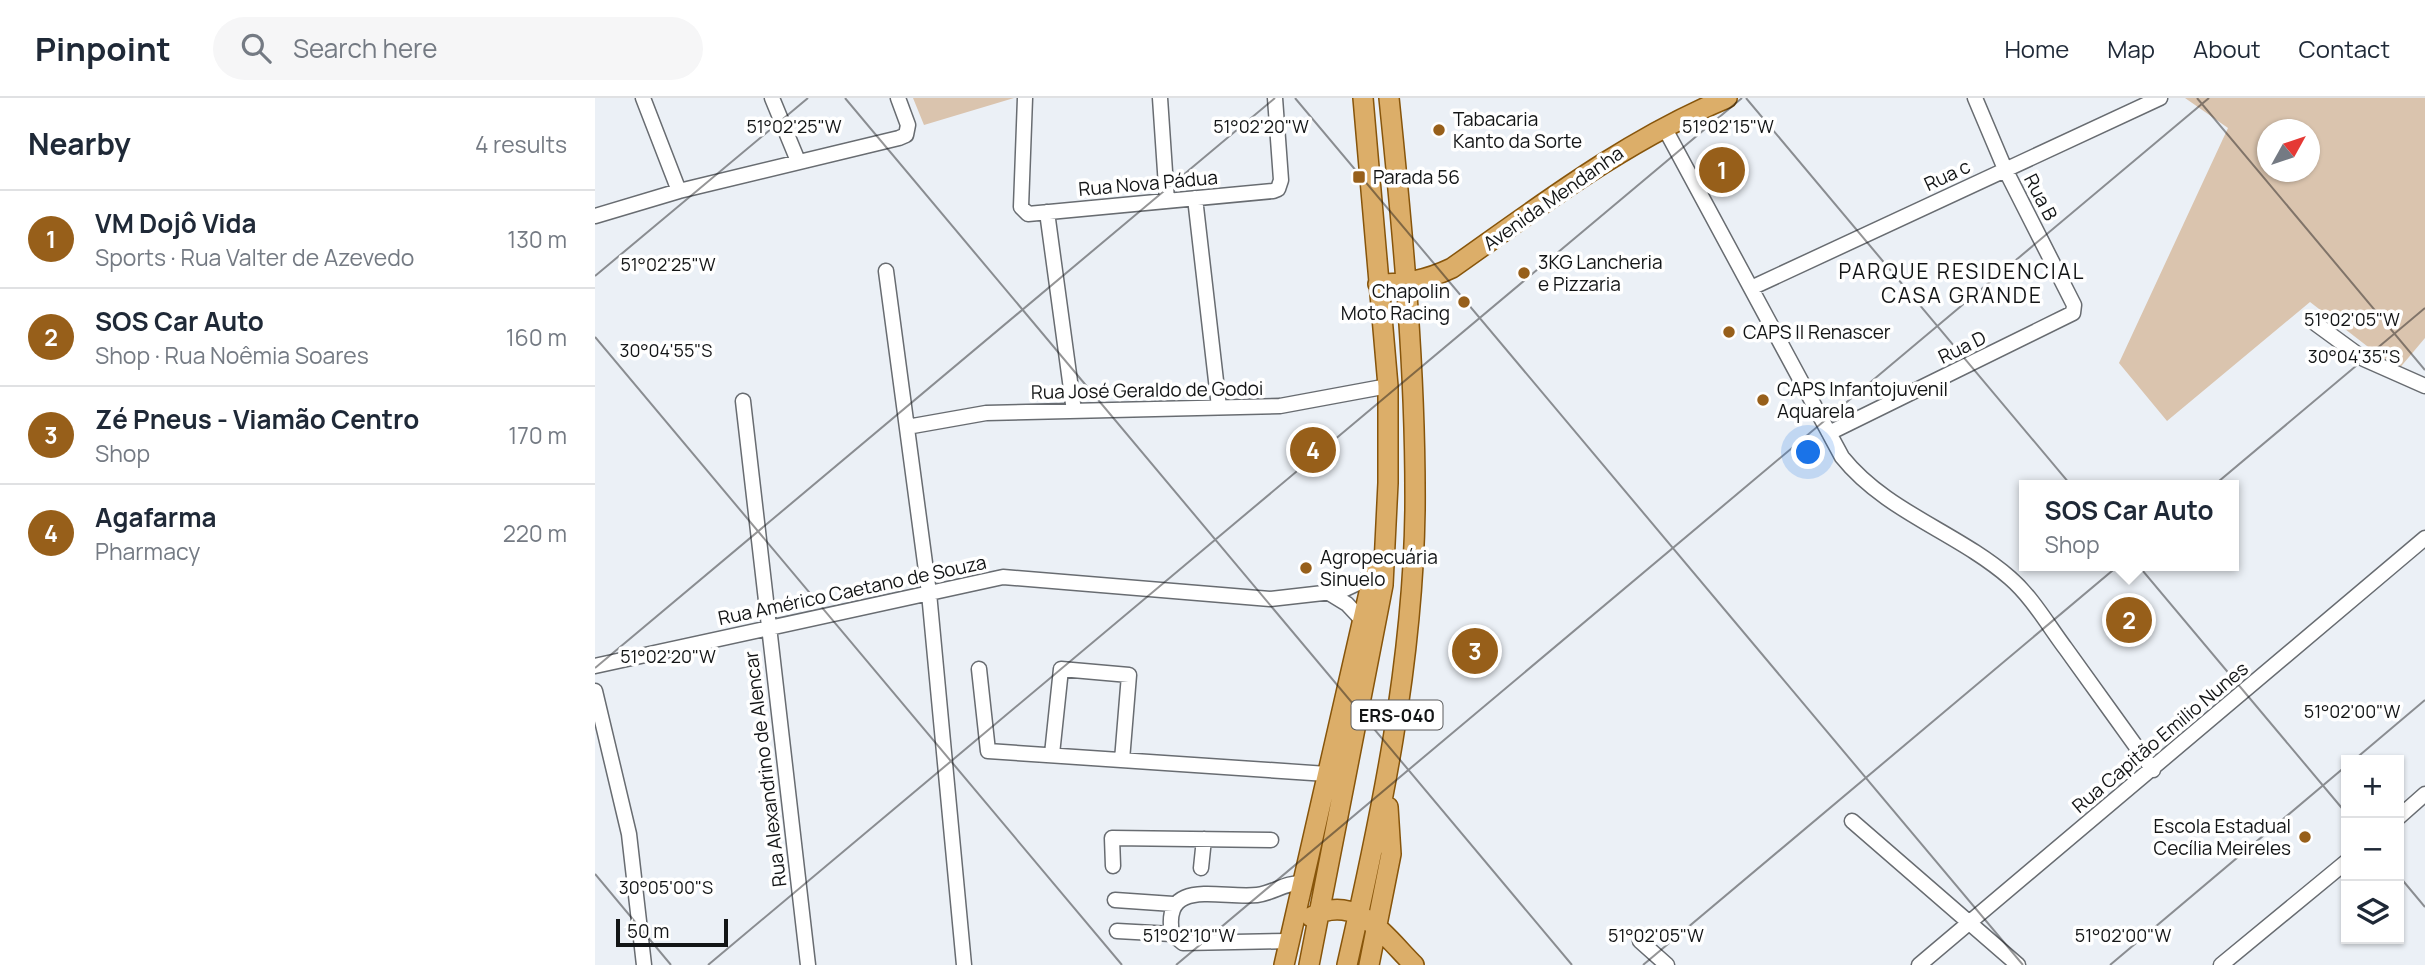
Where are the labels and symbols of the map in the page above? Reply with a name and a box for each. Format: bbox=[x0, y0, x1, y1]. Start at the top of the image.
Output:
place label: Tabacaria Kanto da Sorte bbox=[1453, 106, 1582, 154]
text: 51°02'25"W bbox=[746, 114, 842, 138]
text: 51°02'20"W bbox=[1213, 114, 1309, 138]
text: 51°02'15"W bbox=[1682, 114, 1774, 138]
north arrow bbox=[2257, 119, 2320, 182]
marker: Tabacaria Kanto da Sorte bbox=[1431, 122, 1447, 138]
street label: Avenida Mendanha bbox=[1478, 140, 1628, 256]
pin: 1 bbox=[1699, 144, 1745, 196]
street label: Rua c bbox=[1920, 153, 1974, 197]
street label: Rua Nova Pádua bbox=[1077, 164, 1219, 202]
place label: Parada 56 bbox=[1373, 164, 1460, 190]
marker: Parada 56 bbox=[1351, 169, 1367, 185]
street label: Rua B bbox=[2018, 169, 2064, 225]
place label: 3KG Lancheria e Pizzaria bbox=[1538, 249, 1663, 297]
text: 51°02'25"W bbox=[620, 252, 716, 276]
district label: PARQUE RESIDENCIAL CASA GRANDE bbox=[1838, 257, 2086, 309]
marker: 3KG Lancheria e Pizzaria bbox=[1516, 265, 1532, 281]
place label: Chapolin Moto Racing bbox=[1341, 278, 1450, 326]
marker: Chapolin Moto Racing bbox=[1456, 294, 1472, 310]
text: 51°02'05"W bbox=[2304, 307, 2400, 331]
place label: CAPS II Renascer bbox=[1743, 319, 1891, 345]
marker: CAPS II Renascer bbox=[1721, 324, 1737, 340]
street label: Rua D bbox=[1934, 324, 1990, 370]
text: 30°04'55"S bbox=[620, 338, 712, 362]
text: 30°04'35"S bbox=[2308, 344, 2400, 368]
street label: Rua José Geraldo de Godoi bbox=[1031, 375, 1263, 405]
place label: CAPS Infantojuvenil Aquarela bbox=[1777, 376, 1948, 424]
marker: CAPS Infantojuvenil Aquarela bbox=[1755, 392, 1771, 408]
pin: 4 bbox=[1290, 424, 1336, 476]
your location bbox=[1791, 435, 1825, 469]
place label: Agropecuária Sinuelo bbox=[1320, 544, 1438, 592]
street label: Rua Américo Caetano de Souza bbox=[716, 549, 988, 631]
marker: Agropecuária Sinuelo bbox=[1298, 560, 1314, 576]
pin: 2 bbox=[2106, 594, 2152, 646]
pin: 3 bbox=[1452, 625, 1498, 677]
text: 51°02'20"W bbox=[620, 644, 716, 668]
street label: Rua Alexandrino de Alencar bbox=[738, 649, 792, 888]
street label: Rua Capitão Emilio Nunes bbox=[2066, 656, 2254, 818]
text: 51°02'00"W bbox=[2304, 699, 2400, 723]
road number: ERS-040 bbox=[1351, 700, 1443, 730]
place label: Escola Estadual Cecília Meireles bbox=[2153, 813, 2291, 861]
marker: Escola Estadual Cecília Meireles bbox=[2297, 829, 2313, 845]
text: 30°05'00"S bbox=[619, 875, 713, 899]
scale bar bbox=[616, 916, 728, 948]
text: 51°02'10"W bbox=[1143, 923, 1235, 947]
text: 51°02'05"W bbox=[1608, 923, 1704, 947]
text: 51°02'00"W bbox=[2075, 923, 2171, 947]

